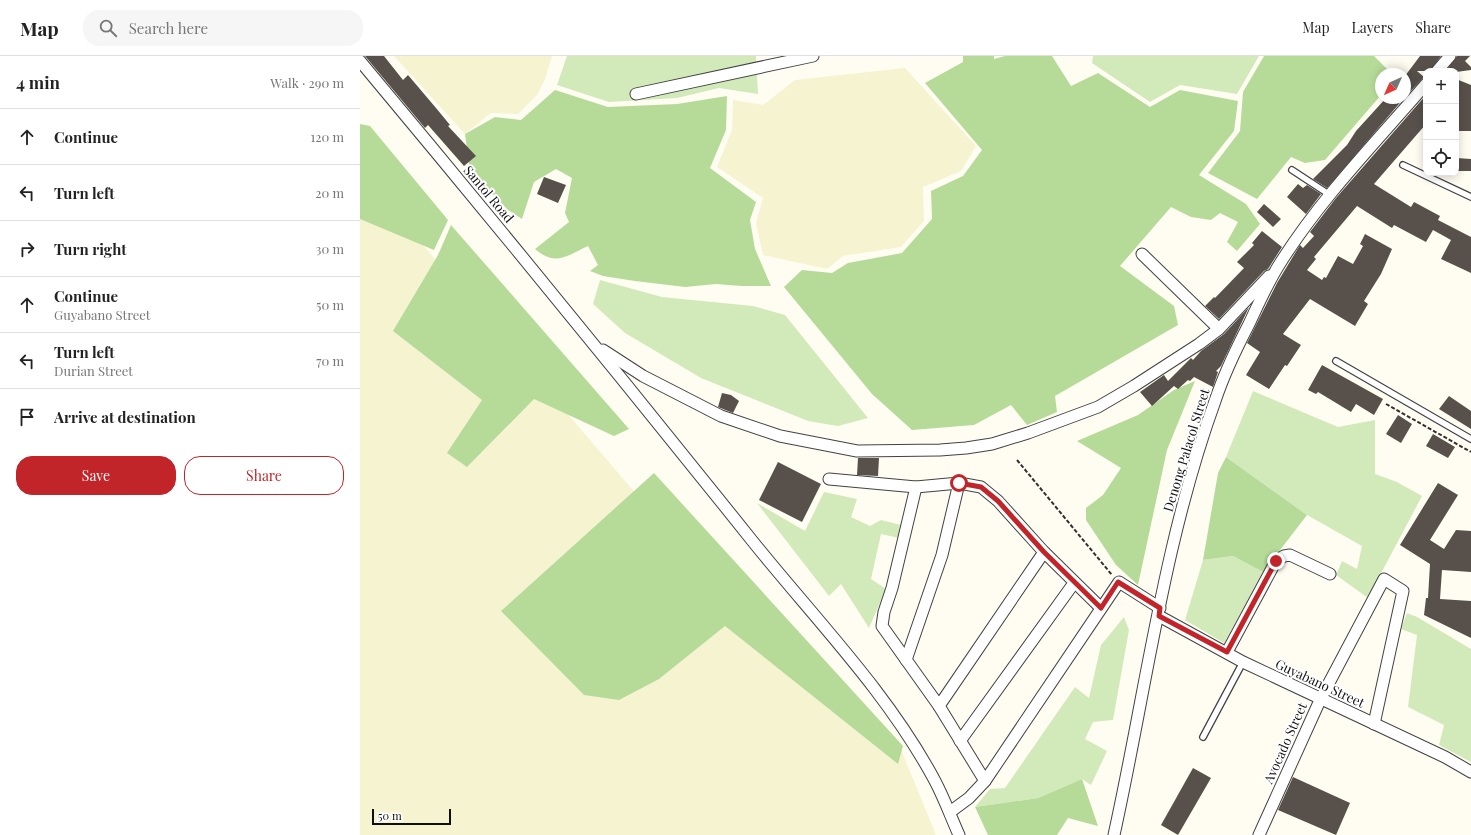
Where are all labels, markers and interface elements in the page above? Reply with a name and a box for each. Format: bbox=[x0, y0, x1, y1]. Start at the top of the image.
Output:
search box bbox=[83, 10, 363, 46]
text: Map bbox=[20, 15, 59, 41]
icon: search bbox=[97, 17, 119, 39]
text: Search here bbox=[129, 18, 208, 38]
text: Map bbox=[1302, 18, 1330, 37]
text: Layers bbox=[1352, 18, 1393, 37]
text: Share bbox=[1415, 18, 1451, 37]
north arrow bbox=[1375, 68, 1411, 104]
map controls bbox=[1423, 68, 1459, 176]
button: + bbox=[1423, 68, 1459, 104]
text: 4 min bbox=[16, 71, 60, 93]
text: Walk · 290 m bbox=[270, 74, 344, 91]
button: − bbox=[1423, 104, 1459, 140]
icon: ahead bbox=[16, 126, 38, 148]
text: Continue bbox=[54, 127, 118, 147]
text: 120 m bbox=[310, 128, 344, 145]
button: locate bbox=[1423, 140, 1459, 176]
street label: Santol Road bbox=[461, 162, 518, 226]
icon: left bbox=[16, 182, 38, 204]
text: Turn left bbox=[54, 183, 115, 203]
text: 20 m bbox=[315, 184, 344, 201]
icon: right bbox=[16, 238, 38, 260]
text: Turn right bbox=[54, 239, 127, 259]
text: 30 m bbox=[316, 240, 344, 257]
text: Continue bbox=[54, 286, 118, 306]
icon: ahead bbox=[16, 294, 38, 316]
text: 50 m bbox=[316, 296, 344, 313]
text: Guyabano Street bbox=[54, 306, 150, 323]
text: Turn left bbox=[54, 342, 115, 362]
icon: left bbox=[16, 350, 38, 372]
text: 70 m bbox=[316, 352, 344, 369]
text: Durian Street bbox=[54, 362, 133, 379]
street label: Denong Palacol Street bbox=[1159, 386, 1212, 514]
icon: arrive bbox=[16, 406, 38, 428]
text: Arrive at destination bbox=[54, 407, 196, 427]
button: Save bbox=[16, 456, 176, 495]
button: Share bbox=[184, 456, 344, 495]
route start bbox=[950, 474, 968, 492]
route end bbox=[1267, 552, 1285, 570]
street label: Guyabano Street bbox=[1273, 654, 1368, 711]
street label: Avocado Street bbox=[1259, 699, 1310, 787]
scale bar bbox=[372, 807, 451, 826]
text: 50 m bbox=[378, 808, 402, 823]

